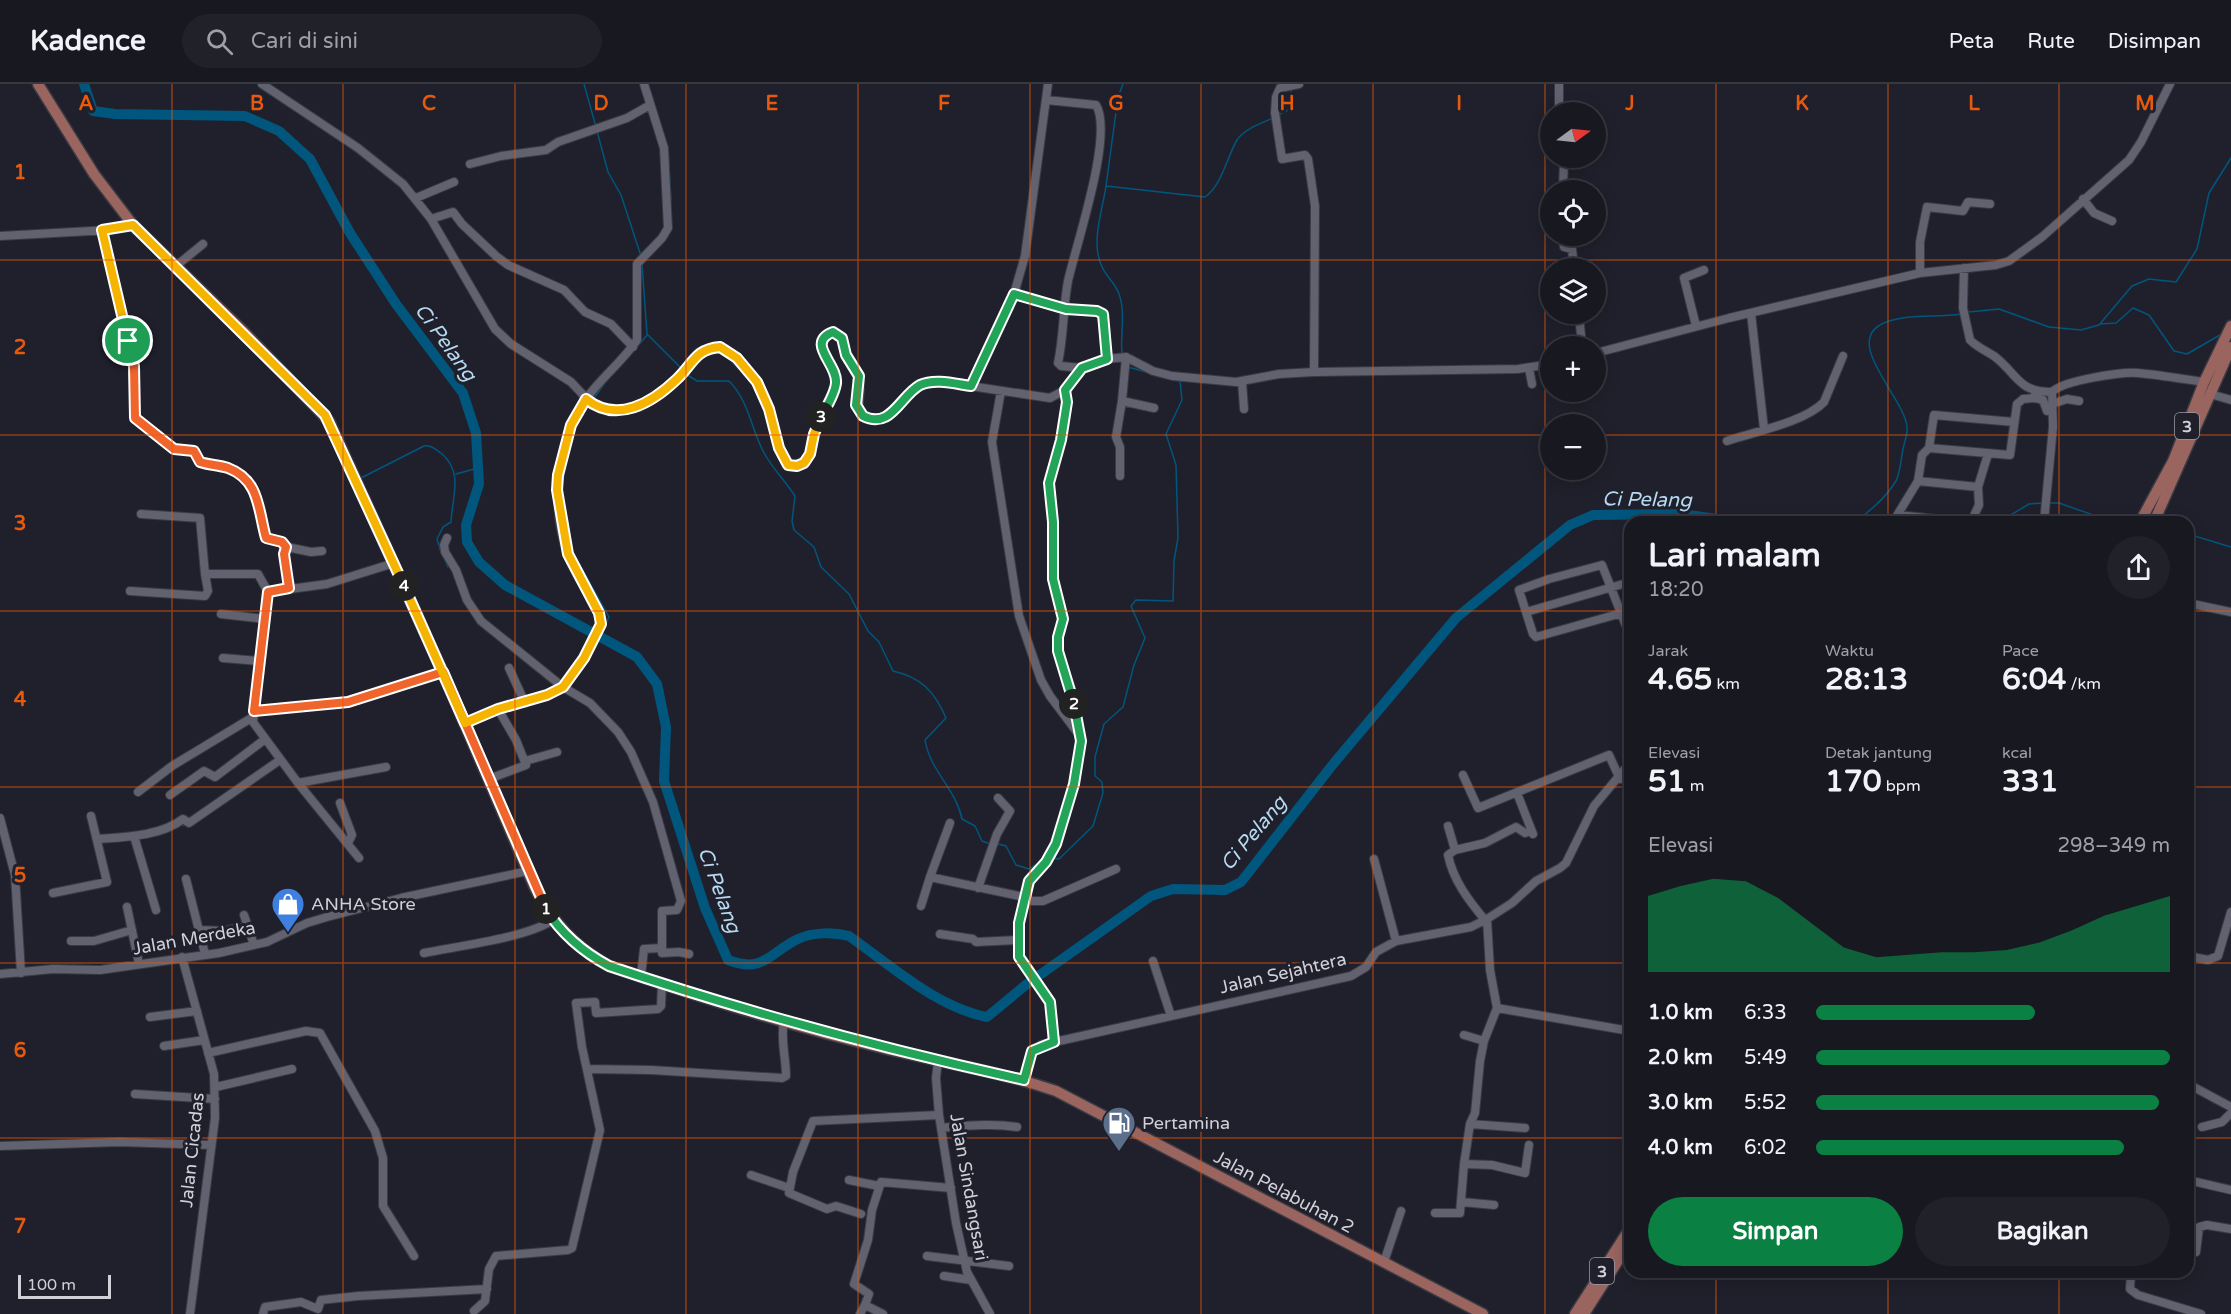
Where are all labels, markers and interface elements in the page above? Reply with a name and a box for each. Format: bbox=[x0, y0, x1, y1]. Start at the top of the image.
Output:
search box bbox=[182, 14, 602, 68]
text: Kadence bbox=[30, 24, 146, 58]
icon: search bbox=[203, 25, 236, 58]
text: Cari di sini bbox=[251, 28, 358, 54]
text: Peta bbox=[1949, 29, 1994, 54]
text: Rute bbox=[2027, 29, 2075, 54]
text: Disimpan bbox=[2108, 29, 2201, 54]
text: A bbox=[79, 92, 94, 116]
text: B bbox=[250, 92, 264, 116]
text: C bbox=[422, 92, 436, 116]
text: D bbox=[593, 92, 609, 116]
text: E bbox=[766, 92, 779, 116]
text: F bbox=[938, 92, 950, 116]
text: G bbox=[1108, 92, 1124, 116]
text: H bbox=[1279, 92, 1295, 116]
text: I bbox=[1456, 92, 1462, 116]
text: J bbox=[1624, 92, 1635, 116]
text: K bbox=[1795, 92, 1809, 116]
text: L bbox=[1968, 92, 1980, 116]
text: M bbox=[2135, 92, 2155, 116]
north arrow bbox=[1540, 102, 1606, 168]
map controls bbox=[1540, 102, 1606, 480]
text: 1 bbox=[14, 161, 26, 185]
button: locate bbox=[1540, 180, 1606, 246]
button: layers bbox=[1540, 258, 1606, 324]
water label: Ci Pelang bbox=[409, 299, 482, 387]
pin bbox=[102, 315, 153, 366]
icon: arrive bbox=[111, 324, 144, 357]
text: 2 bbox=[14, 336, 26, 360]
button: + bbox=[1540, 336, 1606, 402]
pin: 3 bbox=[806, 402, 836, 432]
text: 3 bbox=[816, 407, 826, 427]
road number: 3 bbox=[2175, 413, 2199, 439]
button: − bbox=[1540, 414, 1606, 480]
water label: Ci Pelang bbox=[1602, 487, 1693, 513]
text: 3 bbox=[14, 512, 26, 536]
text: Lari malam bbox=[1648, 536, 1821, 575]
button: share bbox=[2107, 536, 2170, 599]
pin: 4 bbox=[389, 571, 419, 601]
text: 4 bbox=[399, 576, 409, 596]
text: 18:20 bbox=[1648, 578, 1703, 602]
text: Jarak bbox=[1648, 641, 1688, 661]
text: Waktu bbox=[1825, 641, 1874, 661]
text: Pace bbox=[2002, 641, 2039, 661]
text: 4.65 bbox=[1648, 661, 1712, 698]
text: 28:13 bbox=[1825, 661, 1908, 698]
text: 6:04 bbox=[2002, 661, 2066, 698]
text: km bbox=[1712, 674, 1740, 694]
text: /km bbox=[2066, 674, 2101, 694]
text: 4 bbox=[14, 688, 27, 712]
pin: 2 bbox=[1059, 689, 1089, 719]
text: 2 bbox=[1069, 694, 1079, 714]
text: Elevasi bbox=[1648, 743, 1700, 763]
text: Detak jantung bbox=[1825, 743, 1932, 763]
text: kcal bbox=[2002, 743, 2032, 763]
text: 51 bbox=[1648, 763, 1686, 800]
text: 170 bbox=[1825, 763, 1882, 800]
text: 331 bbox=[2002, 763, 2059, 800]
text: m bbox=[1686, 776, 1705, 796]
text: bpm bbox=[1882, 776, 1921, 796]
water label: Ci Pelang bbox=[1216, 791, 1293, 876]
text: Elevasi bbox=[1648, 834, 1713, 858]
text: 298–349 m bbox=[2057, 834, 2170, 858]
water label: Ci Pelang bbox=[692, 844, 746, 938]
text: 5 bbox=[14, 864, 26, 888]
shop icon: ANHA Store bbox=[270, 886, 306, 933]
place label: ANHA Store bbox=[311, 893, 416, 915]
pin: 1 bbox=[531, 894, 561, 924]
text: 1 bbox=[541, 899, 551, 919]
street label: Jalan Merdeka bbox=[131, 916, 257, 960]
street label: Jalan Sejahtera bbox=[1217, 948, 1349, 998]
text: 1.0 km bbox=[1648, 1001, 1713, 1025]
text: 6:33 bbox=[1744, 1001, 1787, 1025]
text: 6 bbox=[14, 1039, 26, 1063]
text: 2.0 km bbox=[1648, 1046, 1713, 1070]
text: 5:49 bbox=[1744, 1046, 1787, 1070]
street label: Jalan Cicadas bbox=[175, 1091, 209, 1209]
text: 3.0 km bbox=[1648, 1091, 1713, 1115]
text: 5:52 bbox=[1744, 1091, 1787, 1115]
fuel station icon: Pertamina bbox=[1101, 1105, 1137, 1152]
street label: Jalan Sindangsari bbox=[945, 1112, 993, 1262]
place label: Pertamina bbox=[1142, 1112, 1230, 1134]
text: 4.0 km bbox=[1648, 1136, 1713, 1160]
text: 6:02 bbox=[1744, 1136, 1787, 1160]
street label: Jalan Pelabuhan 2 bbox=[1210, 1146, 1358, 1238]
button: Simpan bbox=[1648, 1197, 1903, 1266]
button: Bagikan bbox=[1915, 1197, 2170, 1266]
text: 7 bbox=[14, 1215, 26, 1239]
road number: 3 bbox=[1590, 1258, 1614, 1284]
scale bar bbox=[18, 1272, 111, 1300]
text: 100 m bbox=[27, 1275, 76, 1295]

